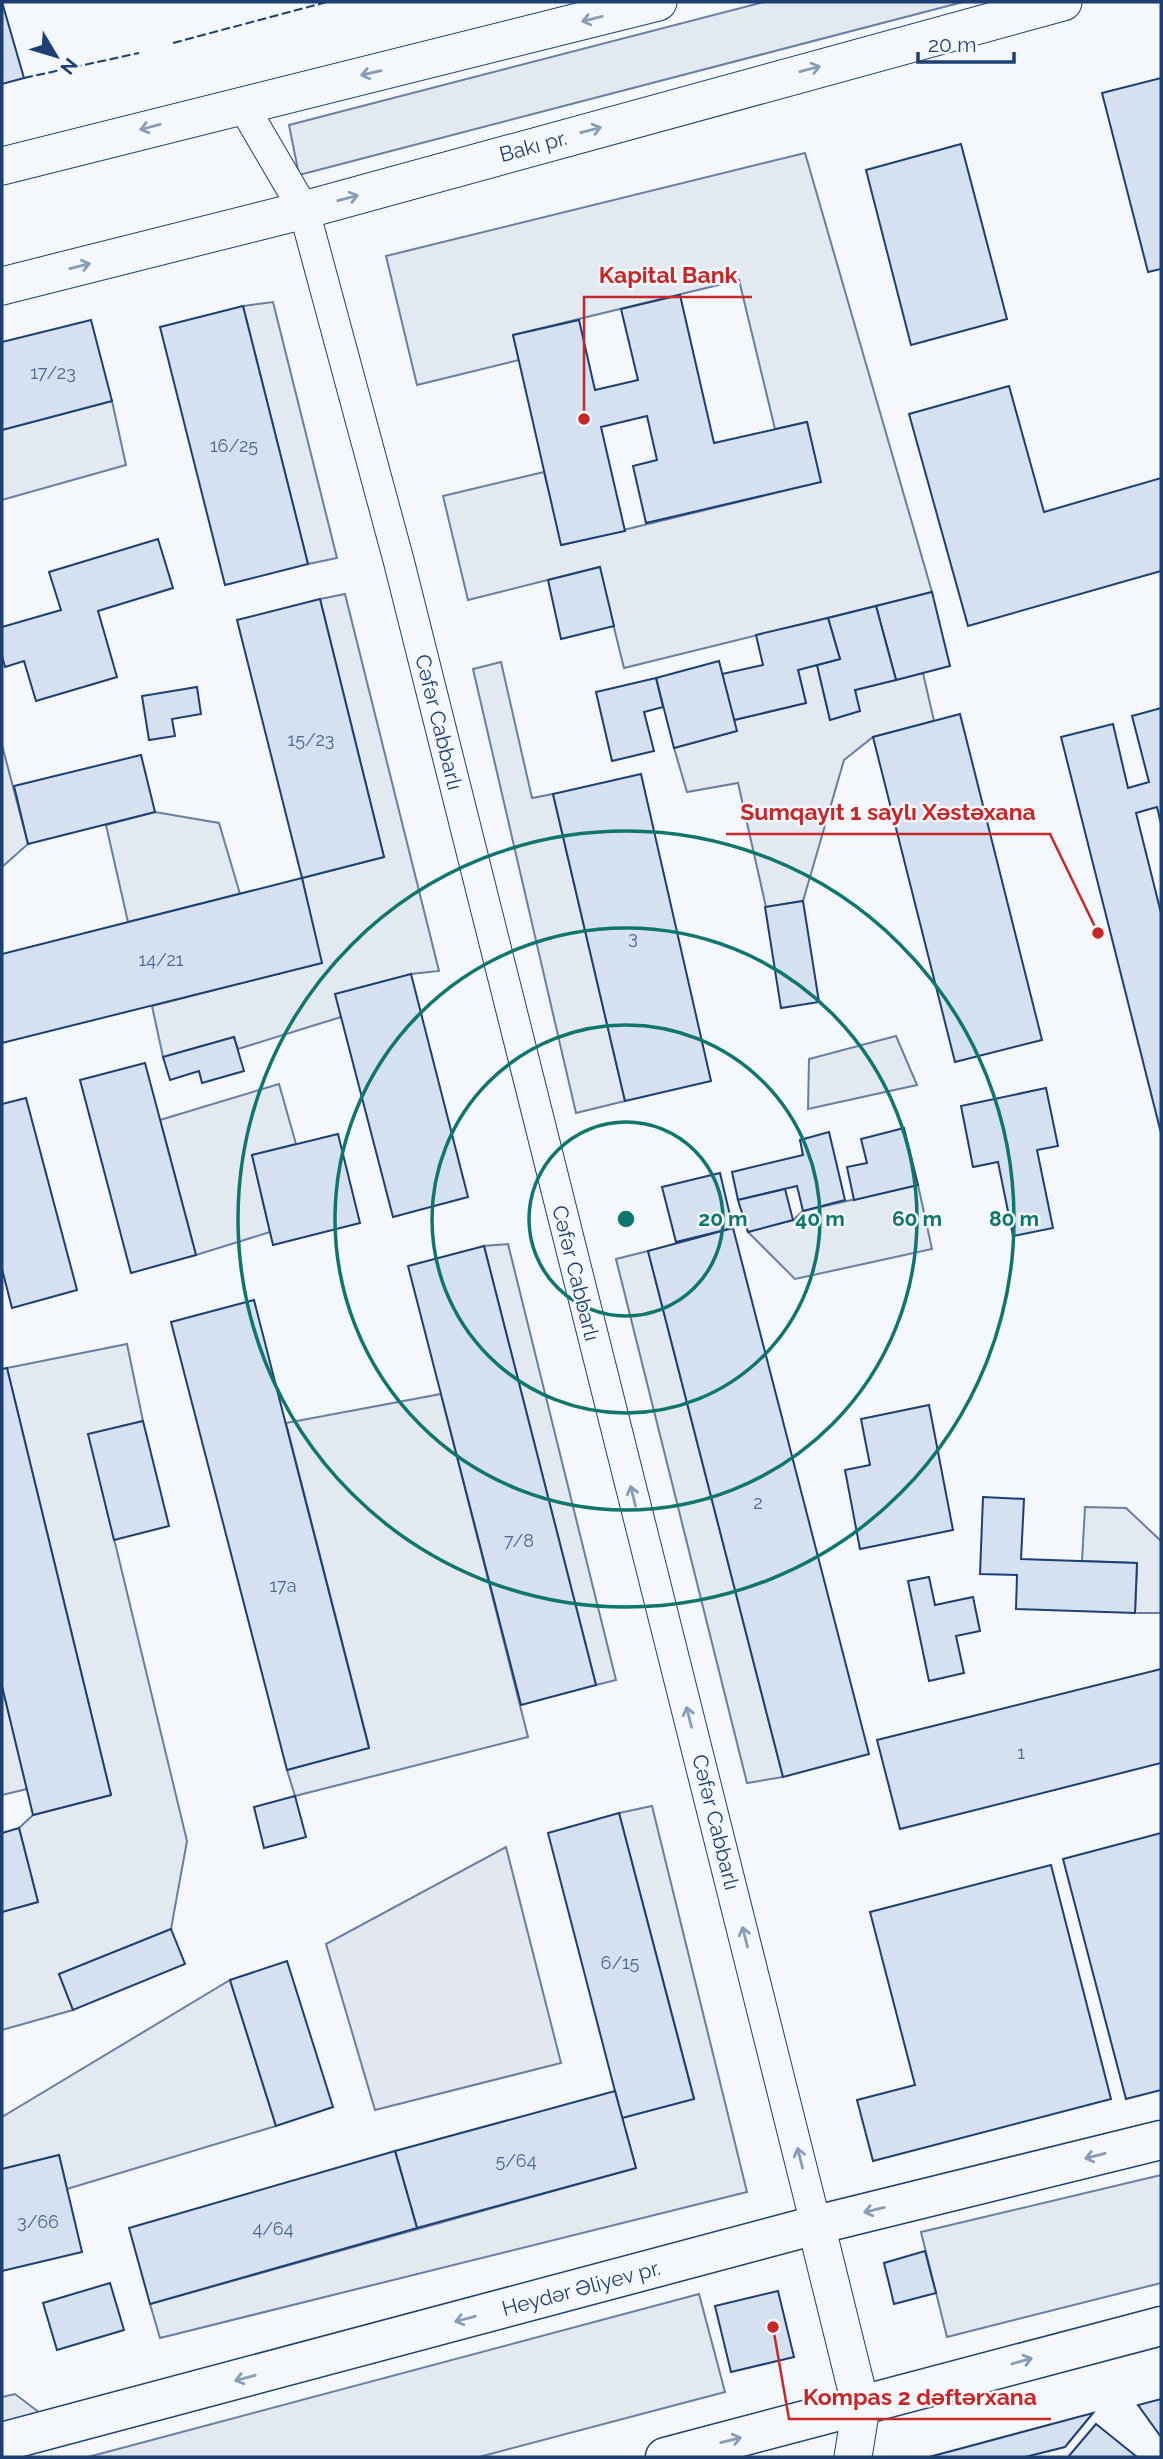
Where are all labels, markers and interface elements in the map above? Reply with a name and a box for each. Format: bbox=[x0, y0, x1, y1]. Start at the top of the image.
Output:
one-way arrow bbox=[581, 13, 604, 26]
north arrow bbox=[21, 21, 91, 91]
scale bar bbox=[918, 21, 1014, 65]
text: 20 m bbox=[928, 32, 976, 57]
text: N bbox=[56, 54, 83, 79]
one-way arrow bbox=[799, 62, 821, 75]
one-way arrow bbox=[360, 67, 383, 81]
one-way arrow bbox=[139, 121, 162, 134]
one-way arrow bbox=[579, 123, 601, 136]
street label: Bakı pr. bbox=[497, 125, 569, 167]
one-way arrow bbox=[337, 190, 359, 203]
callout: Kapital Bank bbox=[584, 253, 752, 297]
one-way arrow bbox=[68, 259, 91, 272]
text: Kapital Bank bbox=[599, 261, 738, 288]
house number: 17/23 bbox=[30, 362, 76, 383]
house number: 16/25 bbox=[210, 435, 258, 456]
street label: Cəfər Cabbarlı bbox=[410, 652, 468, 792]
house number: 15/23 bbox=[288, 729, 334, 750]
callout: Sumqayıt 1 saylı Xəstəxana bbox=[726, 790, 1050, 834]
text: Sumqayıt 1 saylı Xəstəxana bbox=[740, 798, 1036, 825]
house number: 3 bbox=[628, 927, 638, 948]
house number: 14/21 bbox=[138, 949, 184, 970]
street label: Cəfər Cabbarlı bbox=[547, 1203, 605, 1343]
text: 20 m bbox=[698, 1206, 748, 1231]
text: 40 m bbox=[795, 1206, 845, 1231]
text: 60 m bbox=[892, 1206, 942, 1231]
text: 80 m bbox=[989, 1206, 1039, 1231]
centre of rings bbox=[614, 1207, 638, 1231]
one-way arrow bbox=[626, 1486, 639, 1508]
house number: 2 bbox=[753, 1492, 763, 1513]
house number: 7/8 bbox=[504, 1530, 534, 1551]
house number: 17a bbox=[269, 1575, 297, 1596]
one-way arrow bbox=[682, 1706, 695, 1729]
house number: 1 bbox=[1017, 1742, 1025, 1763]
street label: Cəfər Cabbarlı bbox=[687, 1752, 745, 1892]
one-way arrow bbox=[738, 1927, 751, 1949]
house number: 6/15 bbox=[601, 1952, 640, 1973]
one-way arrow bbox=[793, 2147, 806, 2170]
house number: 5/64 bbox=[495, 2150, 537, 2171]
one-way arrow bbox=[1084, 2150, 1107, 2163]
one-way arrow bbox=[863, 2204, 886, 2217]
house number: 3/66 bbox=[17, 2211, 59, 2232]
house number: 4/64 bbox=[252, 2218, 294, 2239]
street label: Heydər Əliyev pr. bbox=[499, 2255, 663, 2321]
one-way arrow bbox=[454, 2313, 477, 2326]
one-way arrow bbox=[1011, 2354, 1033, 2367]
one-way arrow bbox=[234, 2372, 257, 2385]
callout: Kompas 2 dəftərxana bbox=[789, 2375, 1051, 2419]
text: Kompas 2 dəftərxana bbox=[803, 2383, 1037, 2410]
one-way arrow bbox=[720, 2433, 742, 2446]

